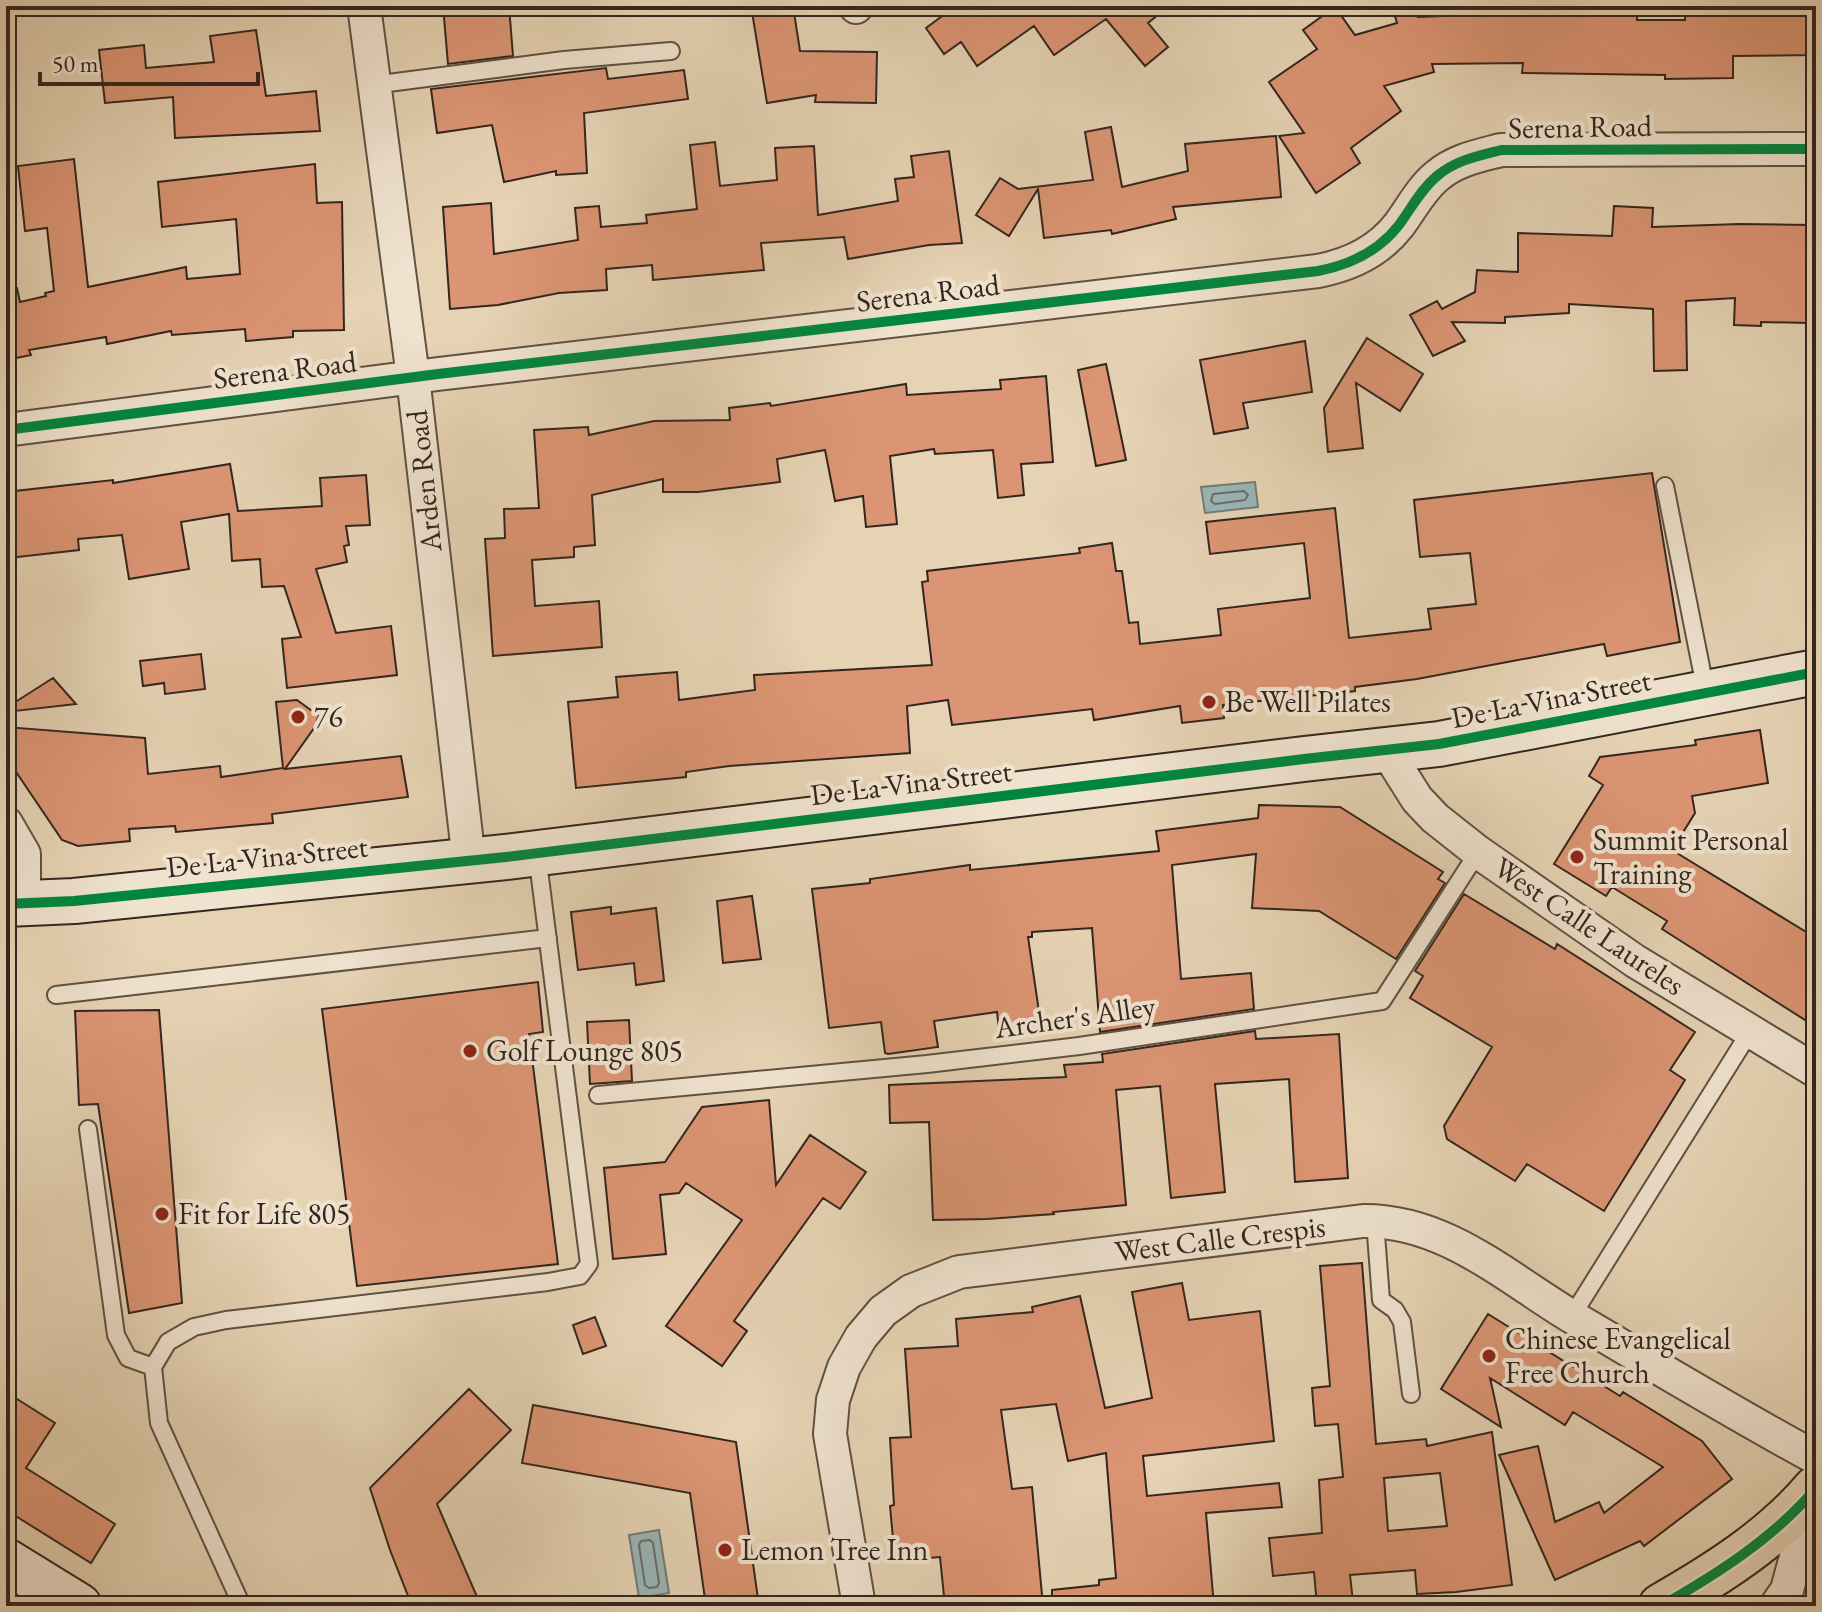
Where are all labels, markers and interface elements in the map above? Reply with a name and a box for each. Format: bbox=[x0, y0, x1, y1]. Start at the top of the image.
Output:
scale bar bbox=[40, 36, 258, 86]
text: 50 m bbox=[52, 48, 99, 79]
street label: Serena Road bbox=[1508, 106, 1653, 147]
street label: Serena Road bbox=[854, 264, 1003, 321]
street label: Serena Road bbox=[211, 341, 360, 398]
street label: Arden Road bbox=[397, 407, 450, 555]
street label: De La Vina Street bbox=[1448, 660, 1655, 737]
place label: Be Well Pilates bbox=[1225, 682, 1391, 721]
marker: Be Well Pilates bbox=[1200, 693, 1218, 711]
place label: 76 bbox=[314, 697, 343, 736]
marker: 76 bbox=[289, 708, 307, 726]
street label: De La Vina Street bbox=[808, 751, 1014, 814]
place label: Summit Personal Training bbox=[1593, 820, 1789, 893]
street label: De La Vina Street bbox=[164, 826, 370, 886]
street label: West Calle Laureles bbox=[1486, 847, 1692, 1004]
marker: Summit Personal Training bbox=[1568, 848, 1586, 866]
street label: Archer's Alley bbox=[991, 986, 1159, 1047]
place label: Golf Lounge 805 bbox=[486, 1031, 683, 1070]
marker: Golf Lounge 805 bbox=[461, 1042, 479, 1060]
place label: Fit for Life 805 bbox=[178, 1194, 350, 1233]
marker: Fit for Life 805 bbox=[153, 1205, 171, 1223]
street label: West Calle Crespis bbox=[1112, 1206, 1328, 1271]
place label: Chinese Evangelical Free Church bbox=[1505, 1319, 1731, 1392]
marker: Chinese Evangelical Free Church bbox=[1480, 1347, 1498, 1365]
place label: Lemon Tree Inn bbox=[741, 1530, 929, 1569]
marker: Lemon Tree Inn bbox=[716, 1541, 734, 1559]

